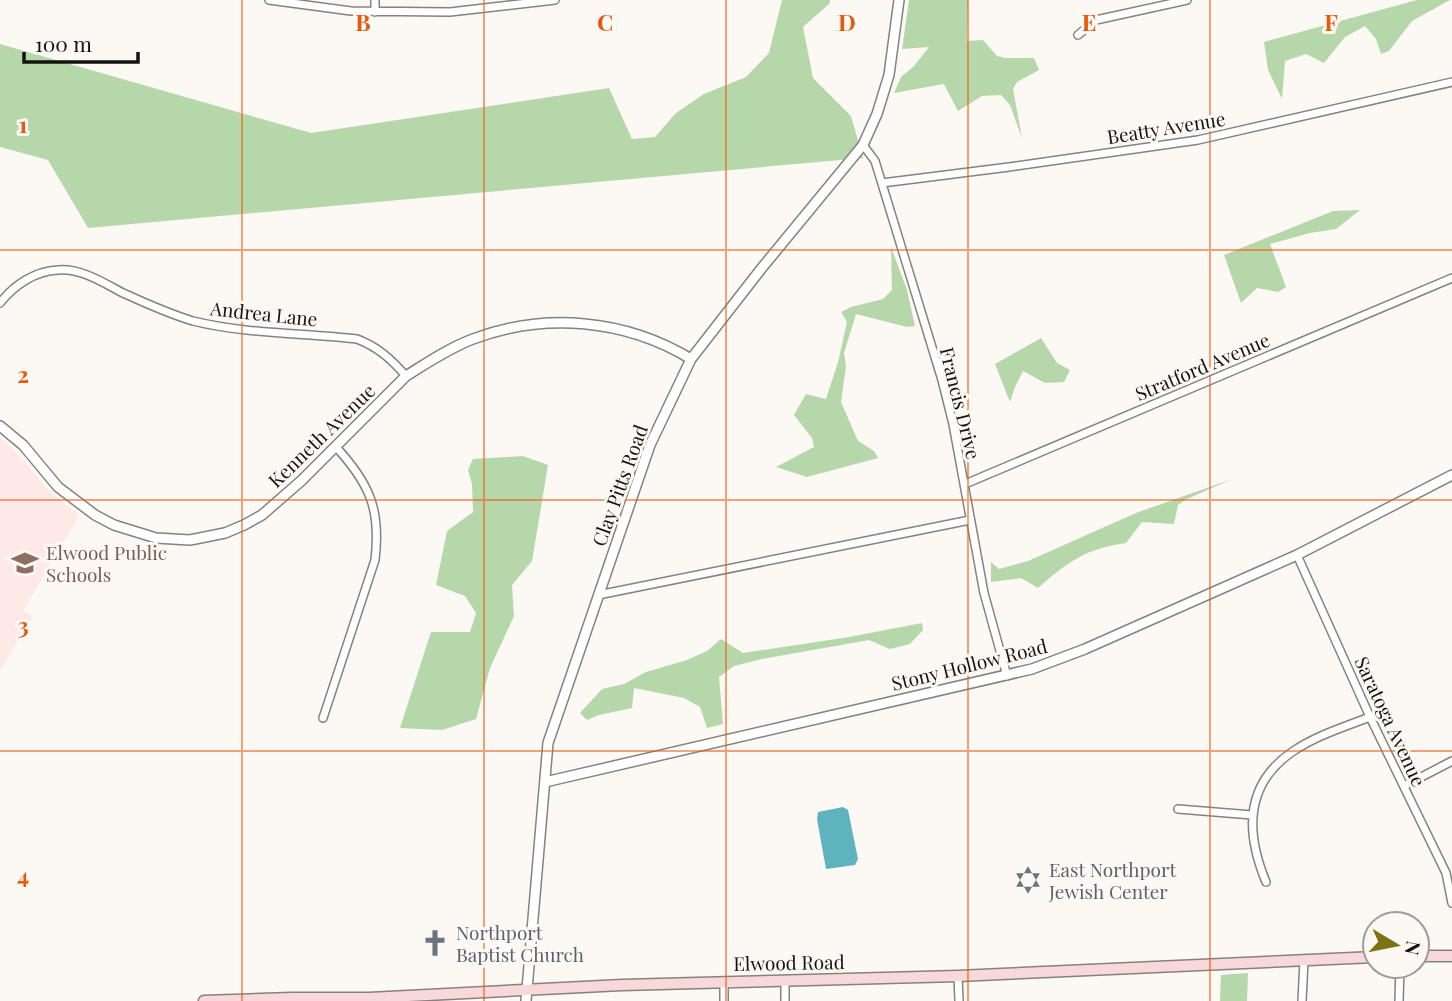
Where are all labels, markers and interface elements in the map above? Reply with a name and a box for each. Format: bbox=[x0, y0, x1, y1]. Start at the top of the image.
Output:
text: B bbox=[355, 6, 371, 37]
text: C bbox=[597, 6, 613, 37]
text: D bbox=[838, 6, 856, 37]
text: E bbox=[1082, 6, 1096, 37]
text: F bbox=[1324, 6, 1338, 37]
scale bar bbox=[24, 21, 138, 65]
text: 100 m bbox=[35, 29, 92, 57]
street label: Beatty Avenue bbox=[1105, 105, 1227, 149]
text: 1 bbox=[19, 108, 28, 139]
street label: Andrea Lane bbox=[208, 294, 319, 332]
street label: Stratford Avenue bbox=[1131, 326, 1273, 406]
street label: Francis Drive bbox=[935, 344, 987, 462]
text: 2 bbox=[17, 358, 29, 389]
street label: Kenneth Avenue bbox=[262, 377, 380, 493]
street label: Clay Pitts Road bbox=[585, 421, 653, 549]
place label: Elwood Public Schools bbox=[46, 539, 167, 587]
school or university icon: Elwood Public Schools bbox=[10, 548, 40, 578]
text: 3 bbox=[17, 609, 29, 640]
street label: Stony Hollow Road bbox=[888, 632, 1050, 696]
street label: Saratoga Avenue bbox=[1349, 652, 1433, 790]
place label: East Northport Jewish Center bbox=[1048, 856, 1176, 904]
text: 4 bbox=[17, 859, 29, 890]
synagogue icon: East Northport Jewish Center bbox=[1013, 865, 1043, 895]
north arrow bbox=[1361, 910, 1431, 980]
place label: Northport Baptist Church bbox=[456, 919, 584, 967]
church icon: Northport Baptist Church bbox=[420, 928, 450, 958]
text: N bbox=[1400, 939, 1428, 957]
street label: Elwood Road bbox=[733, 948, 845, 976]

